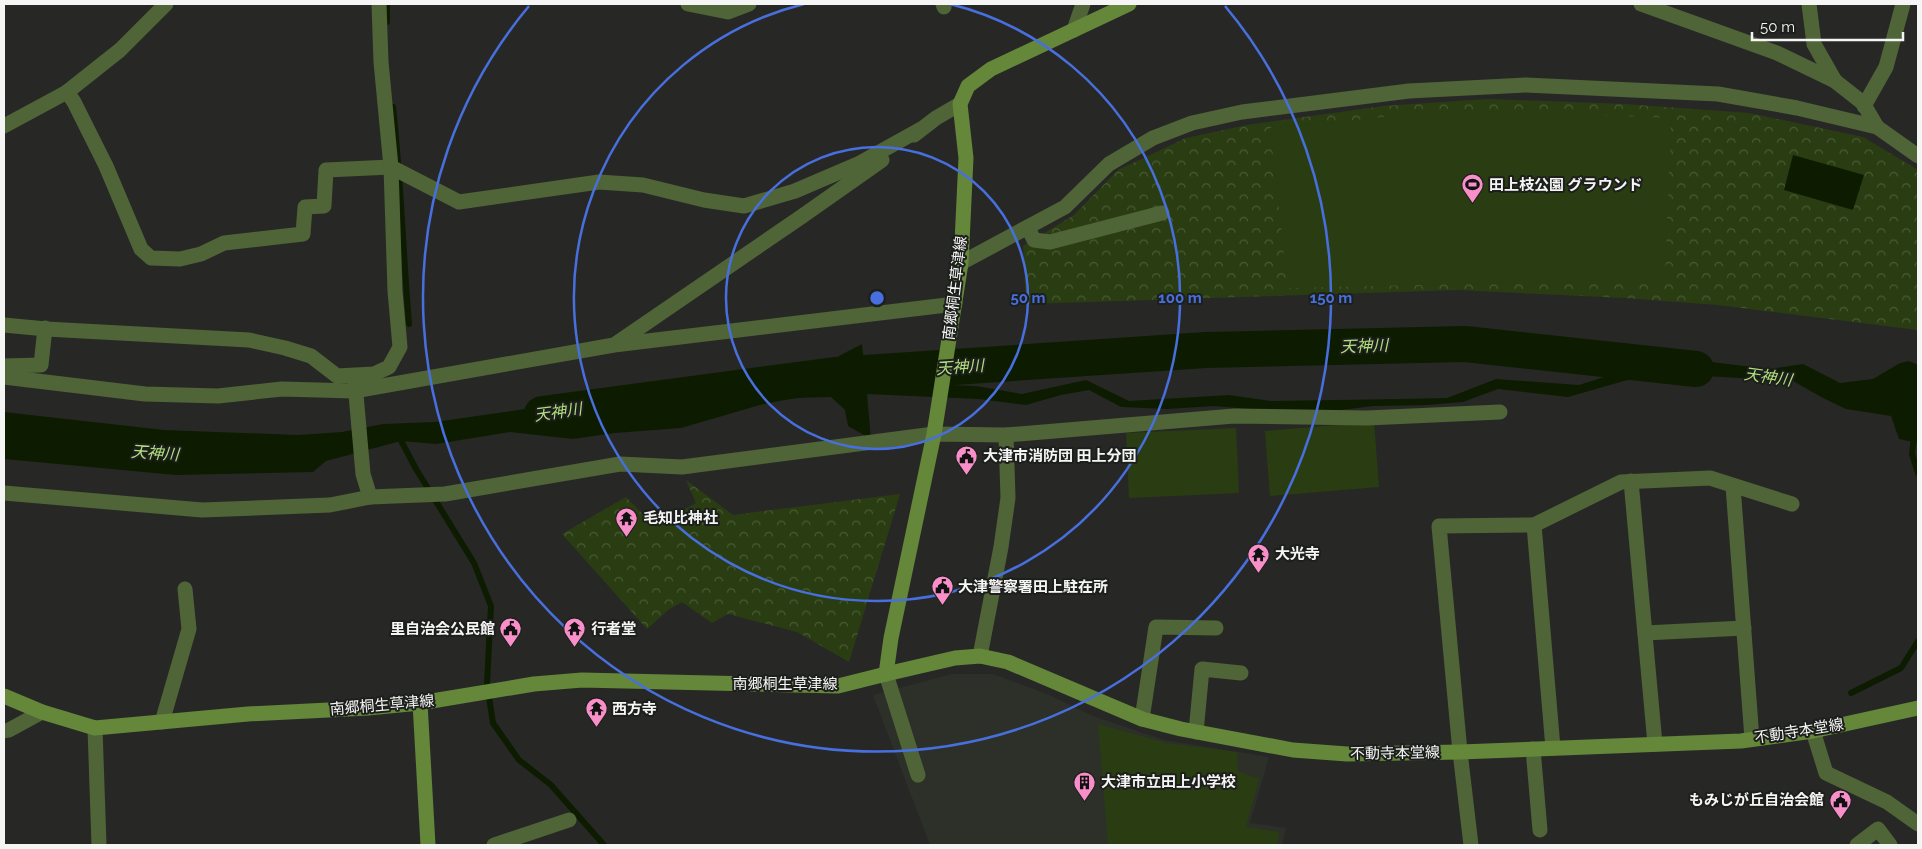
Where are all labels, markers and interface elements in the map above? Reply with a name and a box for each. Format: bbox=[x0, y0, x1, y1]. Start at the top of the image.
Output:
scale bar bbox=[1752, 10, 1903, 42]
text: 50 m bbox=[1760, 18, 1795, 36]
sports icon: 田上枝公園 グラウンド bbox=[1461, 173, 1485, 204]
place label: 田上枝公園 グラウンド bbox=[1489, 176, 1643, 194]
street label: 南郷桐生草津線 bbox=[940, 235, 970, 341]
centre of rings bbox=[868, 289, 886, 307]
text: 50 m bbox=[1010, 289, 1046, 307]
text: 100 m bbox=[1158, 289, 1202, 307]
text: 150 m bbox=[1310, 289, 1352, 307]
water label: 天神川 bbox=[1340, 336, 1390, 356]
water label: 天神川 bbox=[935, 356, 987, 378]
water label: 天神川 bbox=[1743, 364, 1795, 390]
water label: 天神川 bbox=[533, 399, 585, 425]
water label: 天神川 bbox=[130, 442, 182, 464]
public building icon: 大津市消防団 田上分団 bbox=[955, 444, 979, 475]
place label: 大津市消防団 田上分団 bbox=[983, 447, 1137, 465]
temple icon: 毛知比神社 bbox=[615, 506, 639, 537]
place label: 毛知比神社 bbox=[643, 509, 718, 527]
temple icon: 大光寺 bbox=[1247, 542, 1271, 573]
place label: 大光寺 bbox=[1275, 545, 1320, 563]
public building icon: 大津警察署田上駐在所 bbox=[930, 575, 954, 606]
place label: 大津警察署田上駐在所 bbox=[958, 578, 1108, 596]
public building icon: 里自治会公民館 bbox=[499, 617, 523, 648]
temple icon: 行者堂 bbox=[563, 617, 587, 648]
place label: 里自治会公民館 bbox=[390, 620, 495, 638]
place label: 行者堂 bbox=[591, 620, 636, 638]
street label: 南郷桐生草津線 bbox=[732, 675, 838, 693]
street label: 南郷桐生草津線 bbox=[329, 691, 435, 719]
temple icon: 西方寺 bbox=[584, 697, 608, 728]
place label: 西方寺 bbox=[612, 700, 657, 718]
street label: 不動寺本堂線 bbox=[1753, 715, 1845, 747]
street label: 不動寺本堂線 bbox=[1350, 743, 1440, 763]
building icon: 大津市立田上小学校 bbox=[1073, 770, 1097, 801]
place label: 大津市立田上小学校 bbox=[1101, 773, 1236, 791]
public building icon: もみじが丘自治会館 bbox=[1828, 788, 1852, 819]
place label: もみじが丘自治会館 bbox=[1689, 791, 1824, 809]

